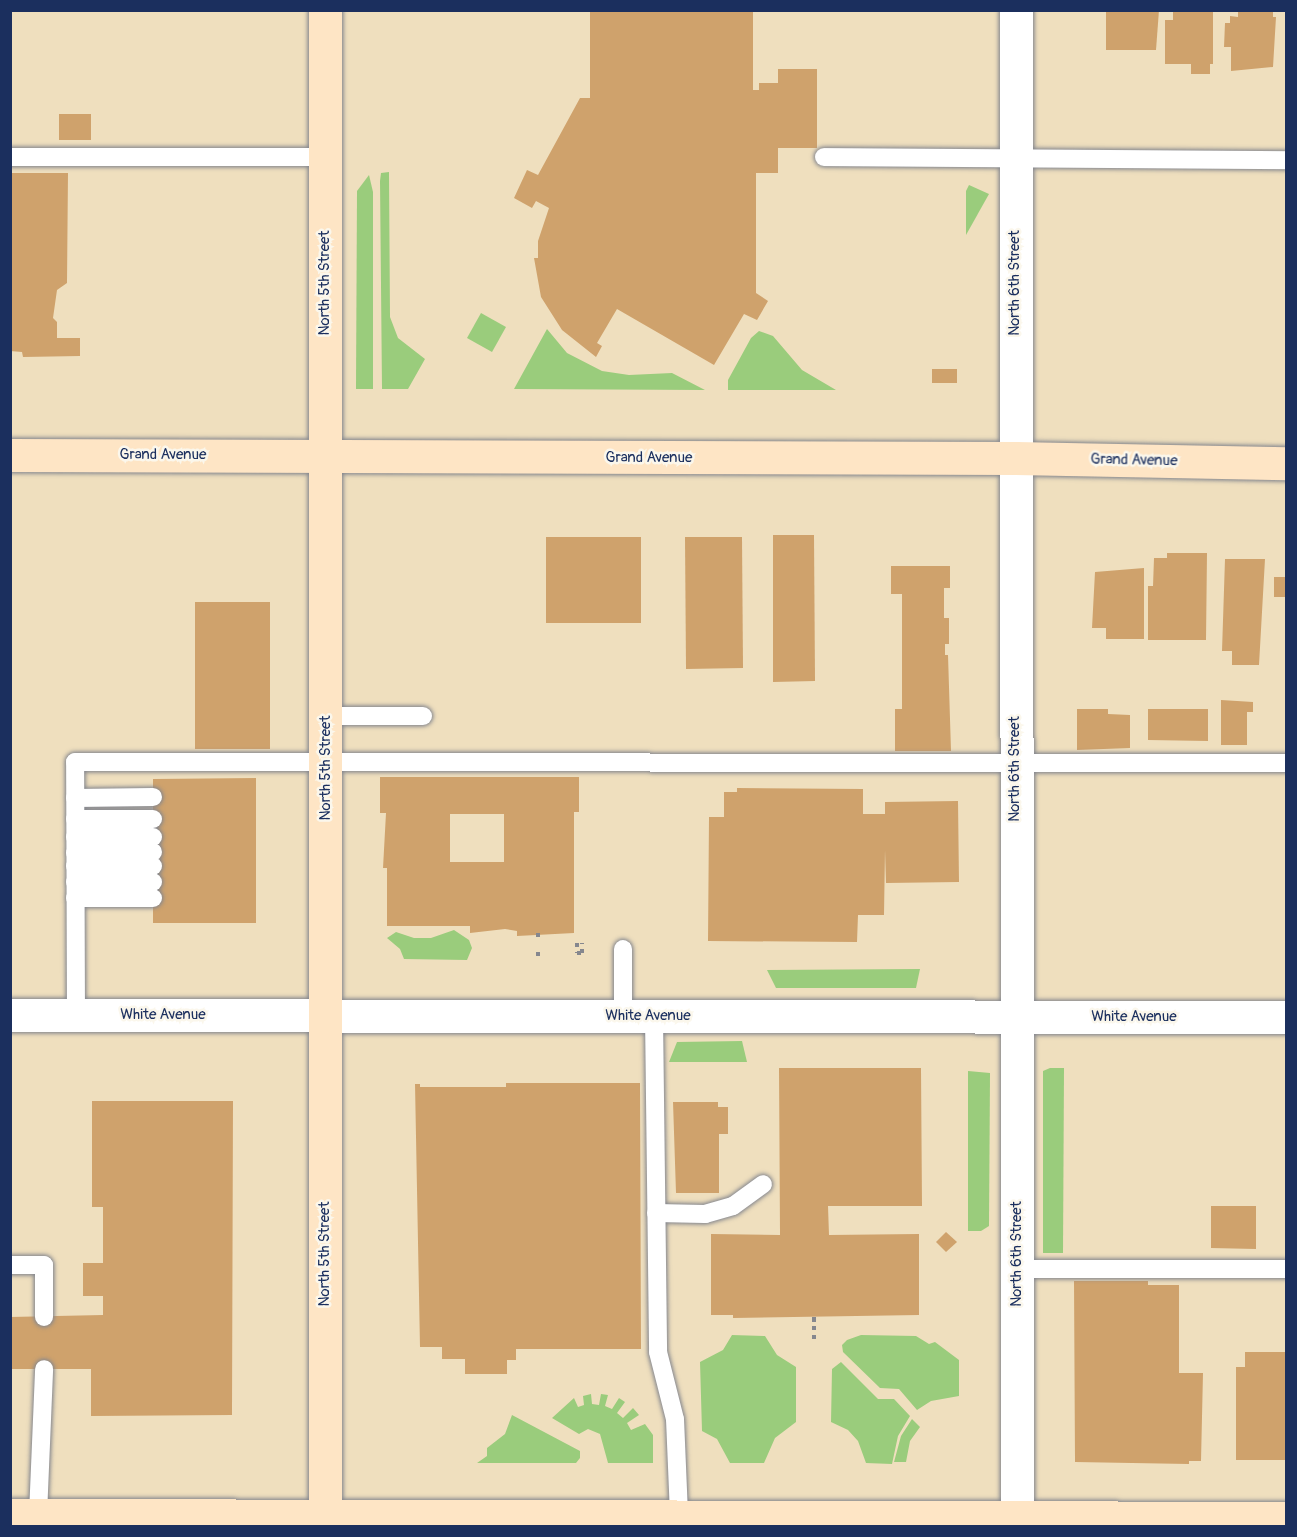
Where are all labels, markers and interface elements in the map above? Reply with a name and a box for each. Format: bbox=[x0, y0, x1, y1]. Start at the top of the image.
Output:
street label: North 5th Street bbox=[316, 230, 334, 336]
street label: North 6th Street bbox=[1006, 230, 1024, 336]
street label: Grand Avenue bbox=[119, 446, 207, 464]
street label: Grand Avenue bbox=[605, 449, 693, 467]
street label: Grand Avenue bbox=[1090, 450, 1178, 470]
street label: North 5th Street bbox=[317, 715, 335, 821]
street label: North 6th Street bbox=[1006, 716, 1024, 822]
street label: White Avenue bbox=[120, 1006, 206, 1024]
street label: White Avenue bbox=[605, 1007, 691, 1025]
street label: White Avenue bbox=[1091, 1008, 1177, 1026]
street label: North 5th Street bbox=[316, 1201, 334, 1307]
street label: North 6th Street bbox=[1008, 1201, 1026, 1307]

